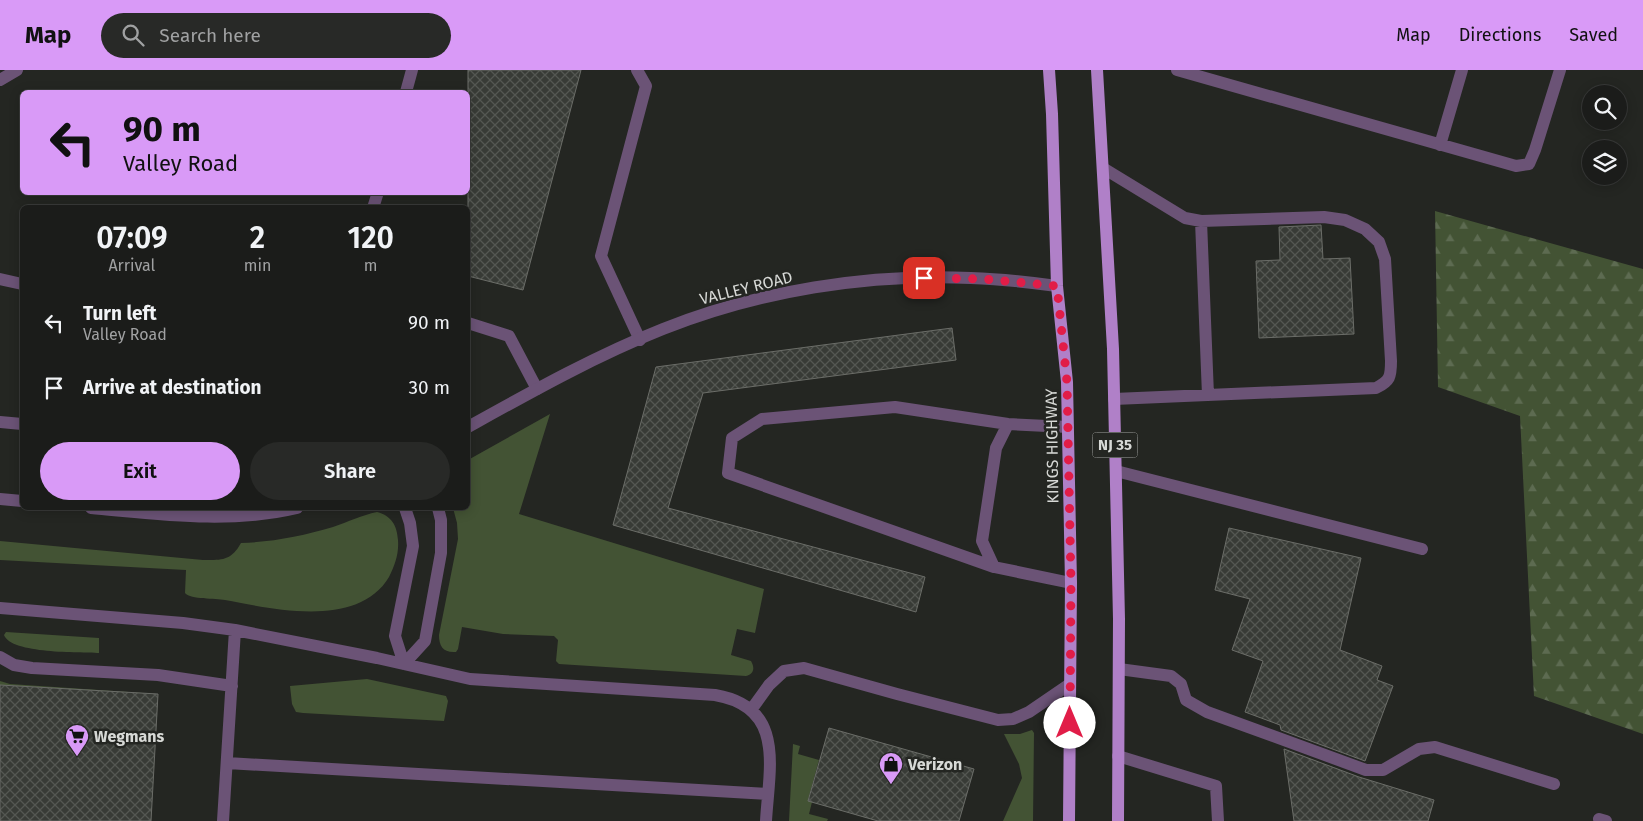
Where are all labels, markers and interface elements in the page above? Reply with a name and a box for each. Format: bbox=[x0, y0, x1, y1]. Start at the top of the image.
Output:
search box bbox=[101, 13, 451, 58]
text: Map bbox=[25, 21, 71, 49]
icon: search bbox=[119, 21, 147, 49]
text: Search here bbox=[159, 24, 261, 47]
text: Map bbox=[1396, 24, 1431, 46]
text: Directions bbox=[1459, 24, 1541, 46]
text: Saved bbox=[1569, 24, 1618, 46]
map controls bbox=[1582, 85, 1627, 185]
button: search bbox=[1582, 85, 1627, 130]
text: 90 m bbox=[123, 108, 201, 150]
icon: left bbox=[40, 110, 105, 175]
button: layers bbox=[1582, 140, 1627, 185]
text: Valley Road bbox=[123, 150, 238, 177]
text: 07:09 bbox=[96, 220, 168, 256]
text: 2 bbox=[250, 220, 265, 256]
text: 120 bbox=[347, 220, 394, 256]
text: Arrival bbox=[108, 256, 155, 275]
text: min bbox=[244, 256, 271, 275]
text: m bbox=[364, 256, 378, 275]
pin bbox=[903, 257, 945, 299]
icon: arrive bbox=[910, 264, 938, 292]
street label: VALLEY ROAD bbox=[698, 267, 794, 309]
text: Turn left bbox=[83, 302, 157, 325]
icon: left bbox=[40, 309, 68, 337]
text: 90 m bbox=[408, 311, 450, 334]
text: Valley Road bbox=[83, 325, 167, 344]
icon: arrive bbox=[40, 374, 68, 402]
text: Arrive at destination bbox=[83, 376, 262, 399]
text: 30 m bbox=[409, 376, 450, 399]
street label: KINGS HIGHWAY bbox=[1041, 388, 1063, 504]
road number: NJ 35 bbox=[1092, 432, 1138, 458]
button: Exit bbox=[40, 442, 240, 500]
button: Share bbox=[250, 442, 450, 500]
position arrow bbox=[1043, 696, 1095, 748]
supermarket icon: Wegmans bbox=[64, 723, 90, 757]
place label: Wegmans bbox=[94, 727, 165, 746]
shop icon: Verizon bbox=[878, 751, 904, 785]
place label: Verizon bbox=[907, 755, 962, 774]

